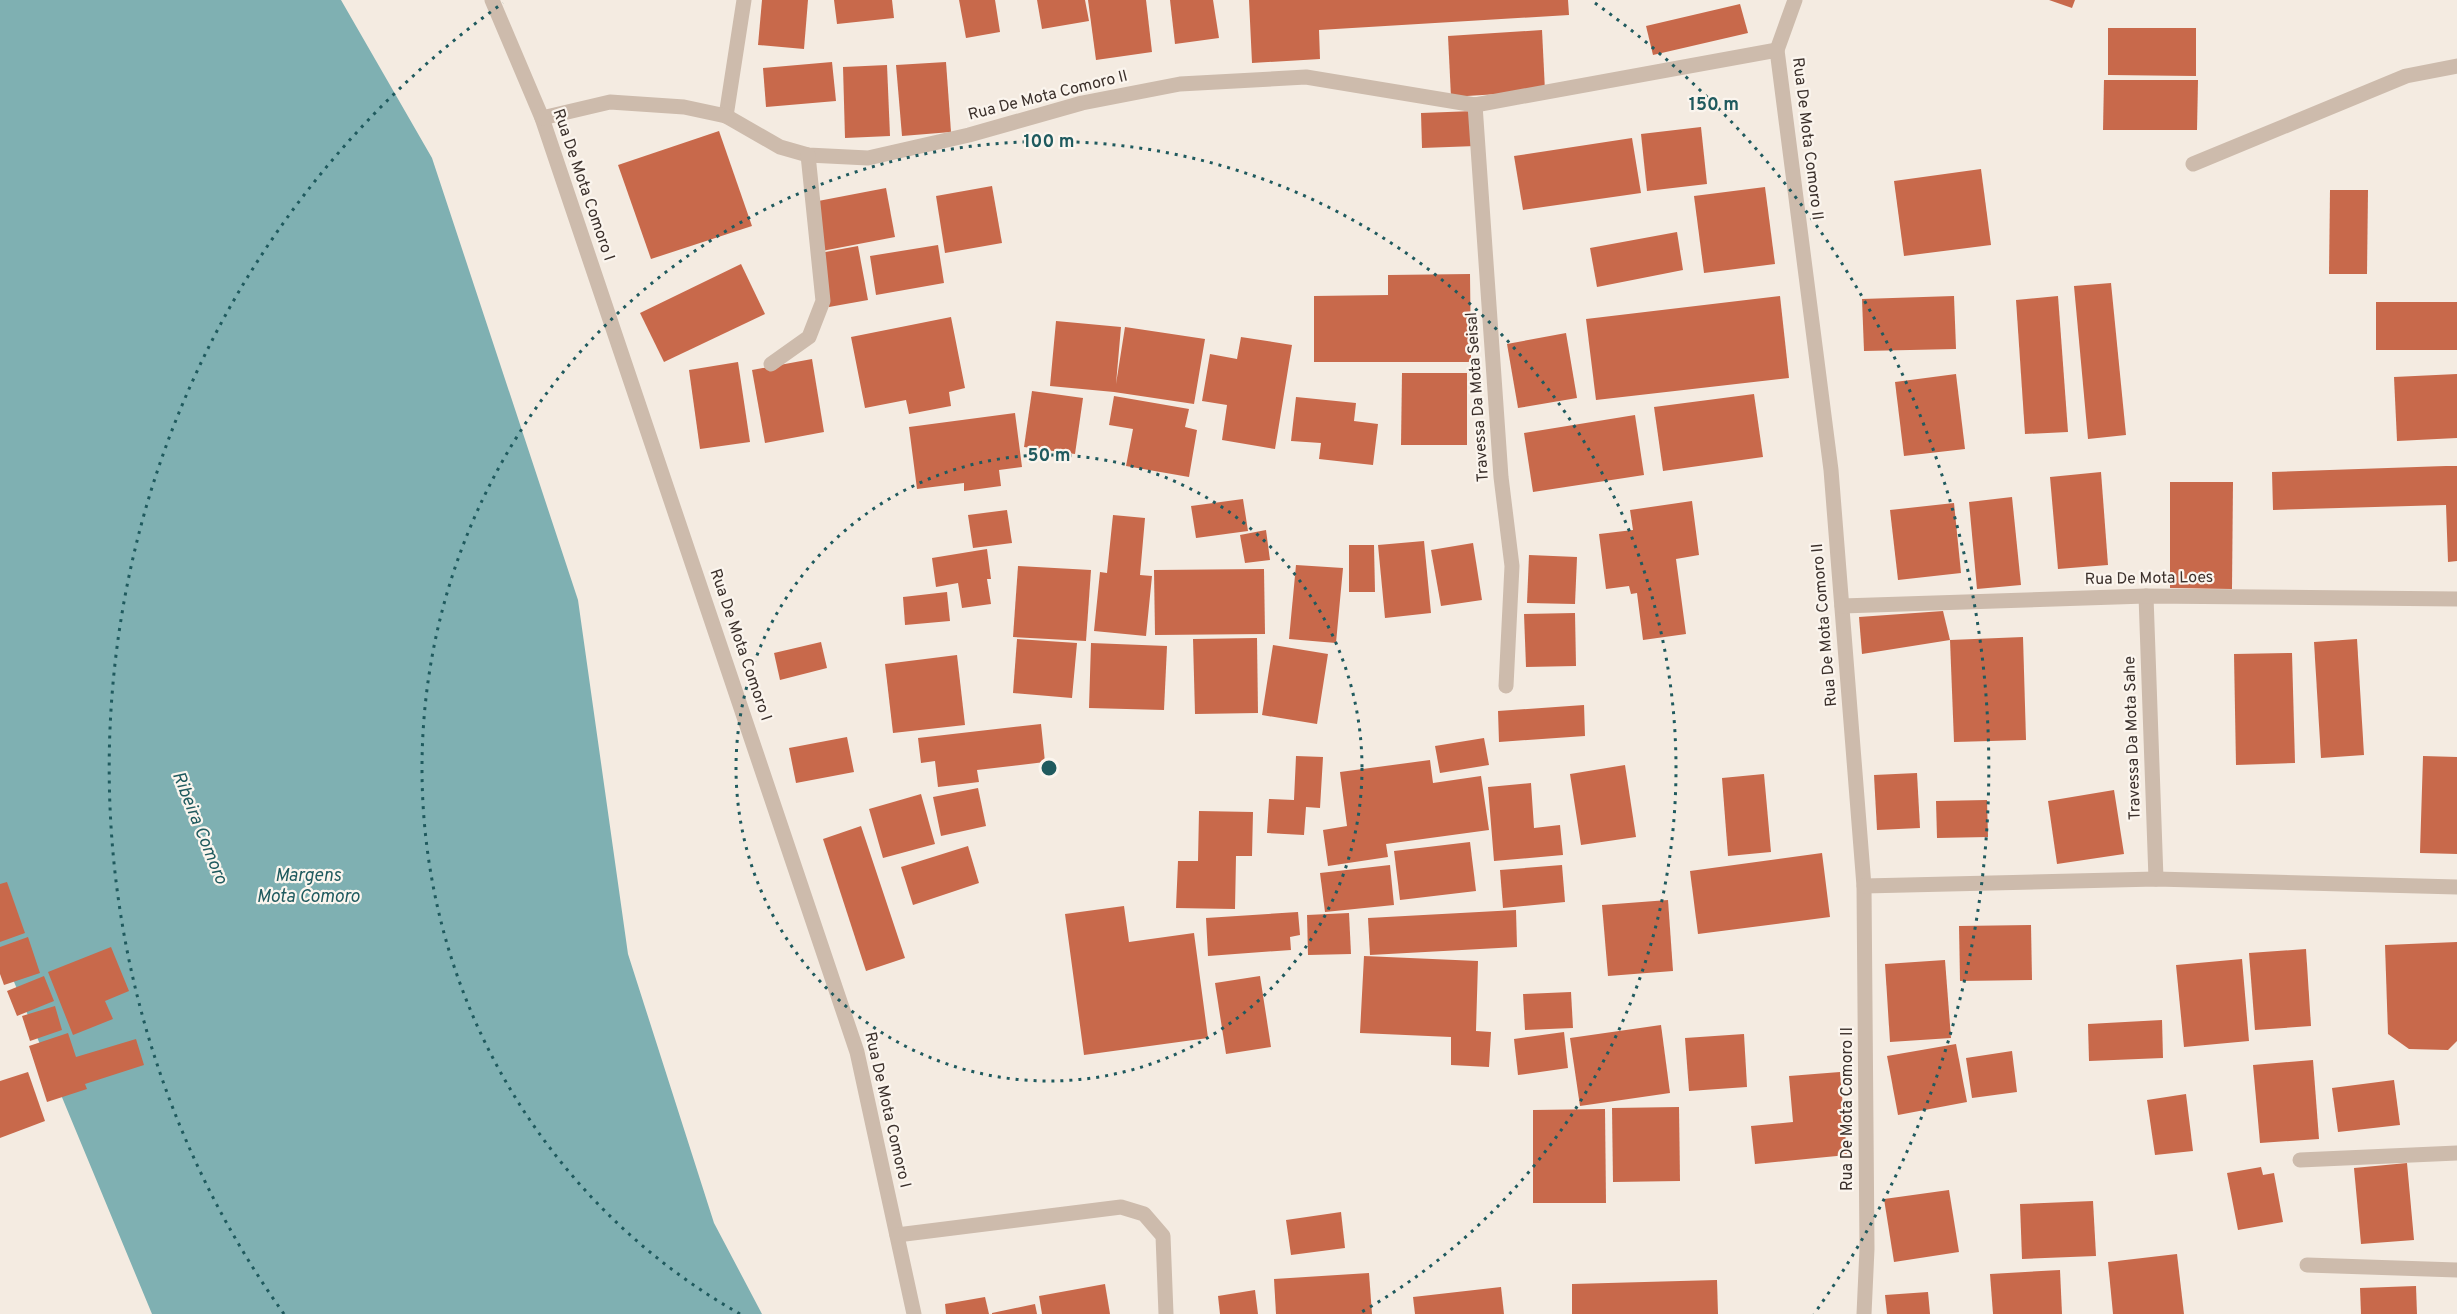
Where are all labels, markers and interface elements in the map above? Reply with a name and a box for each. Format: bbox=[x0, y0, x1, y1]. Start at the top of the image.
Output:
street label: Rua De Mota Comoro II bbox=[1787, 56, 1827, 222]
street label: Rua De Mota Comoro II bbox=[966, 66, 1130, 126]
text: 150 m bbox=[1689, 94, 1739, 117]
street label: Rua De Mota Comoro I bbox=[548, 106, 618, 264]
text: 100 m bbox=[1023, 131, 1075, 154]
street label: Travessa Da Mota Seisal bbox=[1462, 311, 1494, 483]
text: 50 m bbox=[1027, 445, 1071, 468]
street label: Rua De Mota Comoro II bbox=[1808, 542, 1842, 708]
street label: Rua De Mota Comoro I bbox=[705, 566, 775, 724]
street label: Rua De Mota Loes bbox=[2085, 568, 2213, 590]
street label: Travessa Da Mota Sahe bbox=[2120, 656, 2146, 820]
centre of rings bbox=[1039, 758, 1059, 778]
water label: Ribeira Comoro bbox=[166, 768, 232, 888]
water label: Margens Mota Comoro bbox=[256, 865, 360, 909]
street label: Rua De Mota Comoro II bbox=[1838, 1027, 1858, 1191]
street label: Rua De Mota Comoro I bbox=[859, 1030, 915, 1190]

